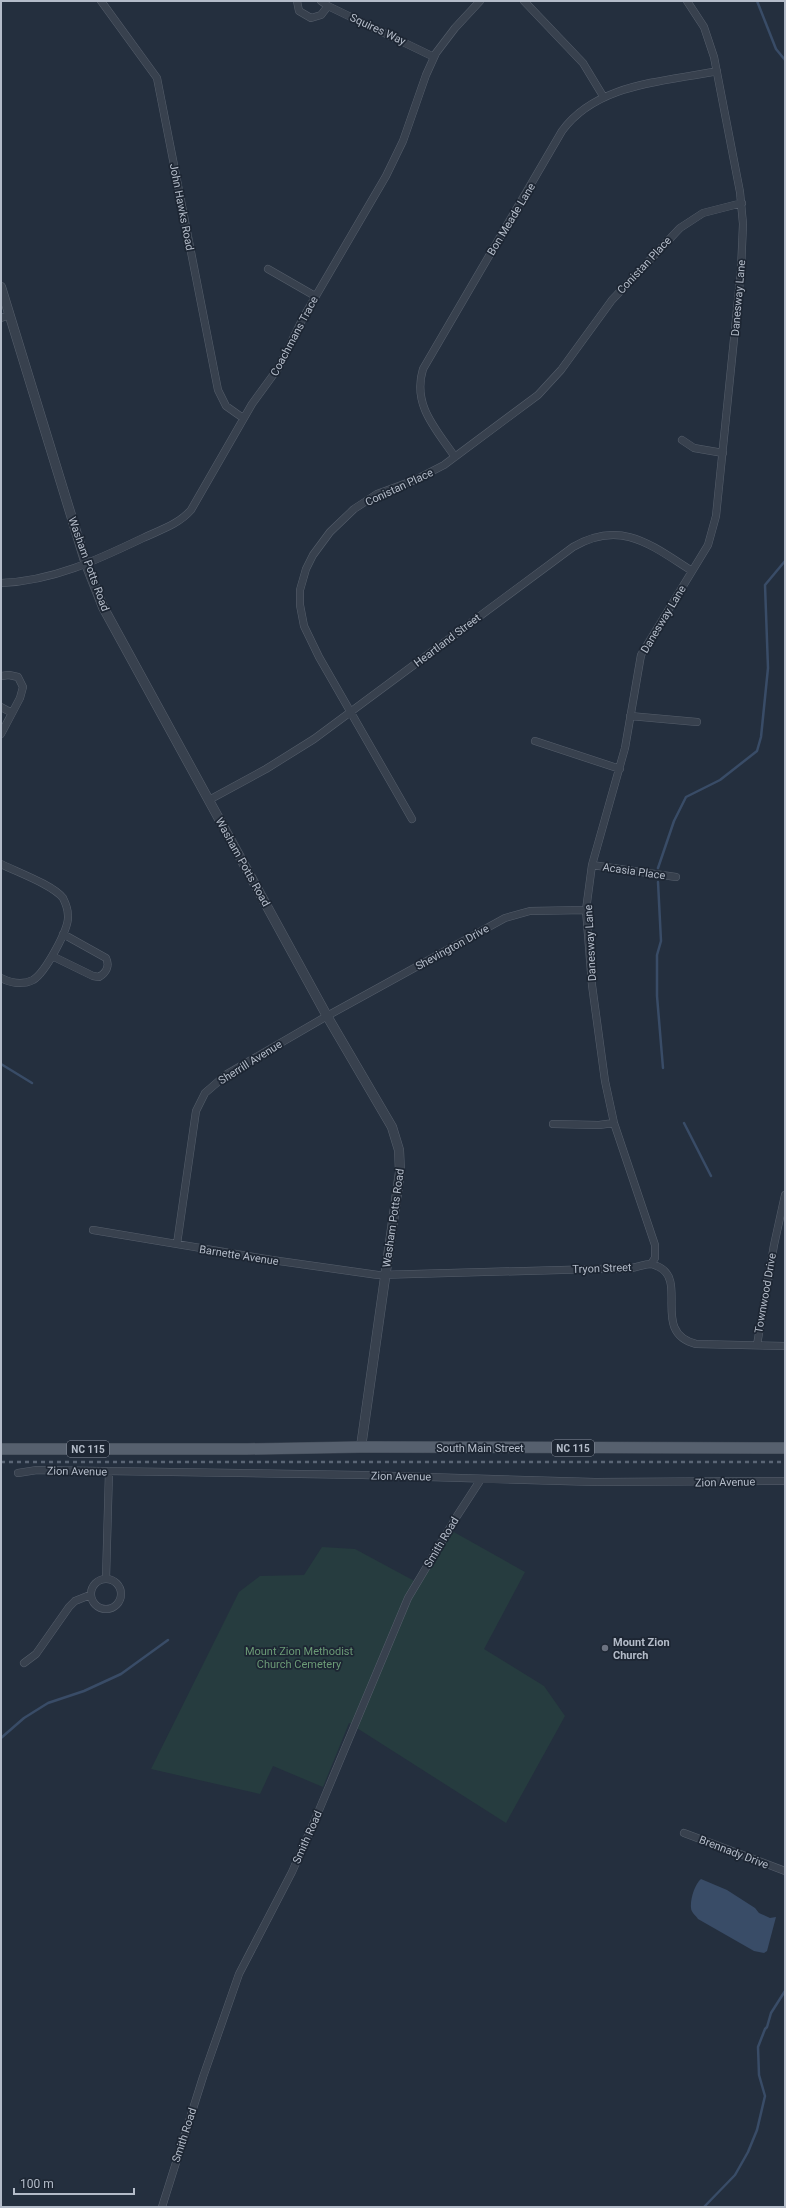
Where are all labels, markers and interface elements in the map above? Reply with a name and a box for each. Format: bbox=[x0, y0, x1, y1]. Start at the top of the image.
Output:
street label: Squires Way bbox=[348, 11, 408, 48]
street label: John Hawks Road bbox=[167, 162, 196, 252]
street label: Bon Meade Lane bbox=[485, 181, 538, 258]
street label: Conistan Place bbox=[615, 234, 674, 297]
street label: Danesway Lane bbox=[729, 259, 748, 337]
street label: Coachmans Trace bbox=[268, 294, 321, 378]
street label: Conistan Place bbox=[363, 466, 435, 509]
street label: Washam Potts Road bbox=[65, 515, 112, 613]
street label: Danesway Lane bbox=[638, 583, 689, 655]
street label: Heartland Street bbox=[411, 611, 483, 670]
street label: Washam Potts Road bbox=[213, 816, 272, 909]
street label: Acasia Place bbox=[602, 861, 666, 882]
street label: Danesway Lane bbox=[582, 904, 599, 982]
street label: Shevington Drive bbox=[413, 922, 491, 973]
street label: Sherrill Avenue bbox=[216, 1038, 285, 1087]
street label: Washam Potts Road bbox=[380, 1168, 407, 1268]
street label: Barnette Avenue bbox=[198, 1243, 280, 1268]
street label: Townwood Drive bbox=[752, 1252, 779, 1334]
street label: Tryon Street bbox=[572, 1261, 632, 1276]
road number: NC 115 bbox=[552, 1440, 594, 1456]
road number: NC 115 bbox=[67, 1441, 109, 1457]
street label: South Main Street bbox=[436, 1442, 524, 1455]
street label: Zion Avenue bbox=[47, 1464, 107, 1479]
street label: Zion Avenue bbox=[371, 1469, 431, 1484]
street label: Zion Avenue bbox=[695, 1475, 755, 1490]
street label: Smith Road bbox=[421, 1515, 462, 1570]
place label: Mount Zion Church bbox=[613, 1636, 670, 1662]
marker: Mount Zion Church bbox=[600, 1643, 610, 1653]
park label: Mount Zion Methodist Church Cemetery bbox=[245, 1645, 353, 1671]
street label: Smith Road bbox=[290, 1809, 325, 1866]
street label: Brennady Drive bbox=[697, 1833, 771, 1872]
street label: Smith Road bbox=[170, 2106, 199, 2164]
scale bar bbox=[14, 2170, 134, 2196]
text: 100 m bbox=[20, 2177, 54, 2191]

